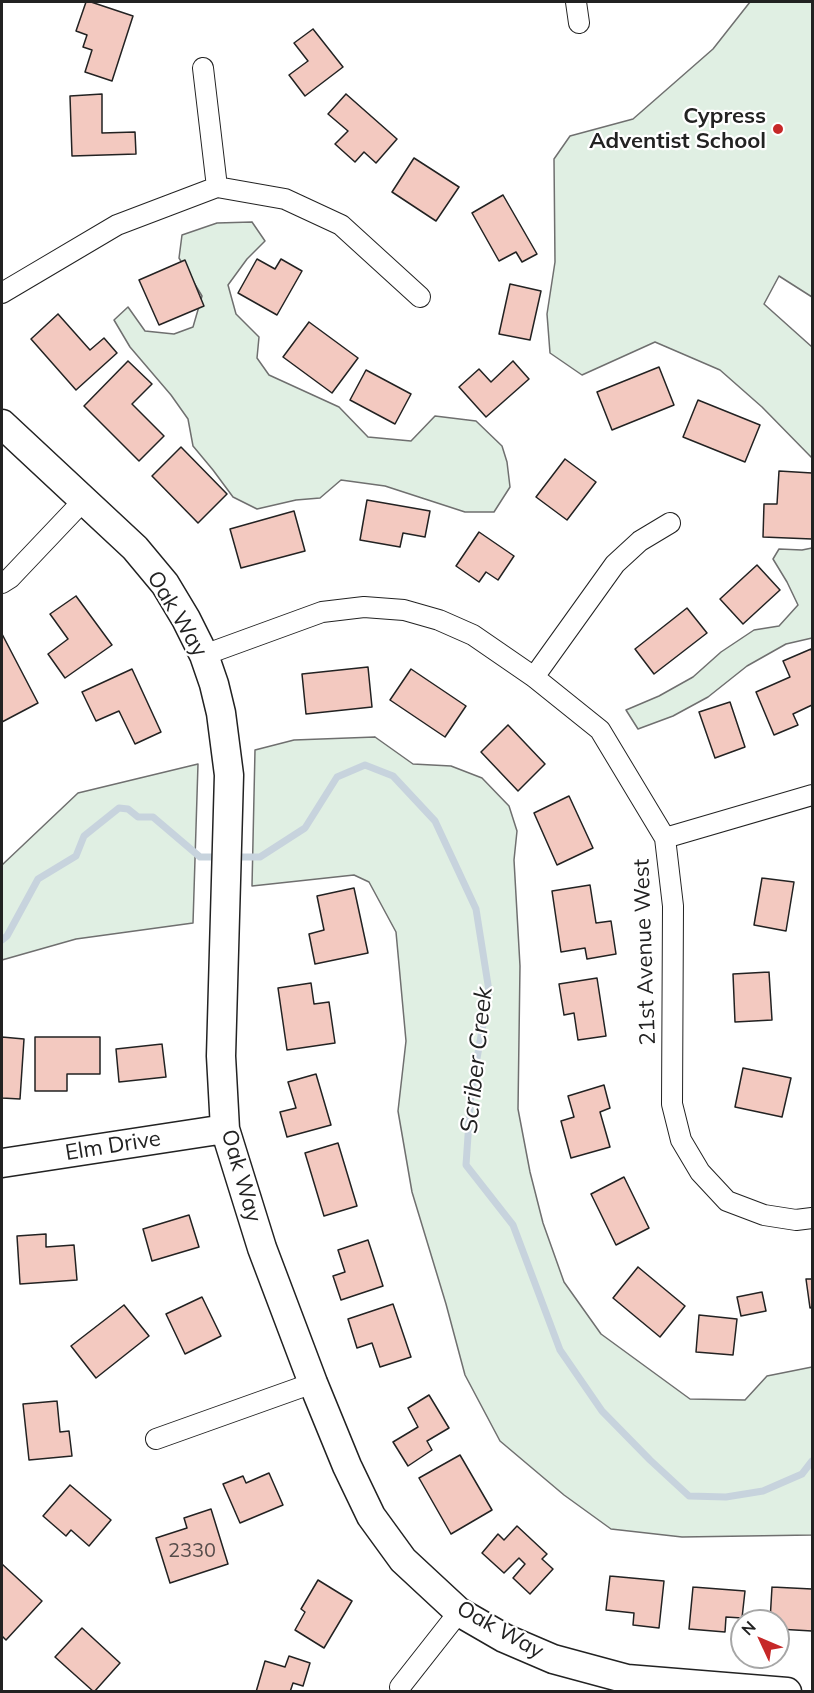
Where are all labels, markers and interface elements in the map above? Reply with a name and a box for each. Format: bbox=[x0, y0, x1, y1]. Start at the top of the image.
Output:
place label: Cypress Adventist School bbox=[589, 103, 766, 154]
marker: Cypress Adventist School bbox=[771, 122, 785, 136]
street label: Oak Way bbox=[141, 566, 213, 662]
street label: 21st Avenue West bbox=[629, 858, 661, 1046]
water label: Scriber Creek bbox=[455, 985, 499, 1135]
street label: Elm Drive bbox=[63, 1125, 163, 1167]
street label: Oak Way bbox=[215, 1127, 267, 1225]
house number: 2330 bbox=[168, 1539, 216, 1563]
street label: Oak Way bbox=[452, 1595, 548, 1665]
north arrow bbox=[730, 1609, 790, 1669]
text: N bbox=[737, 1617, 760, 1639]

